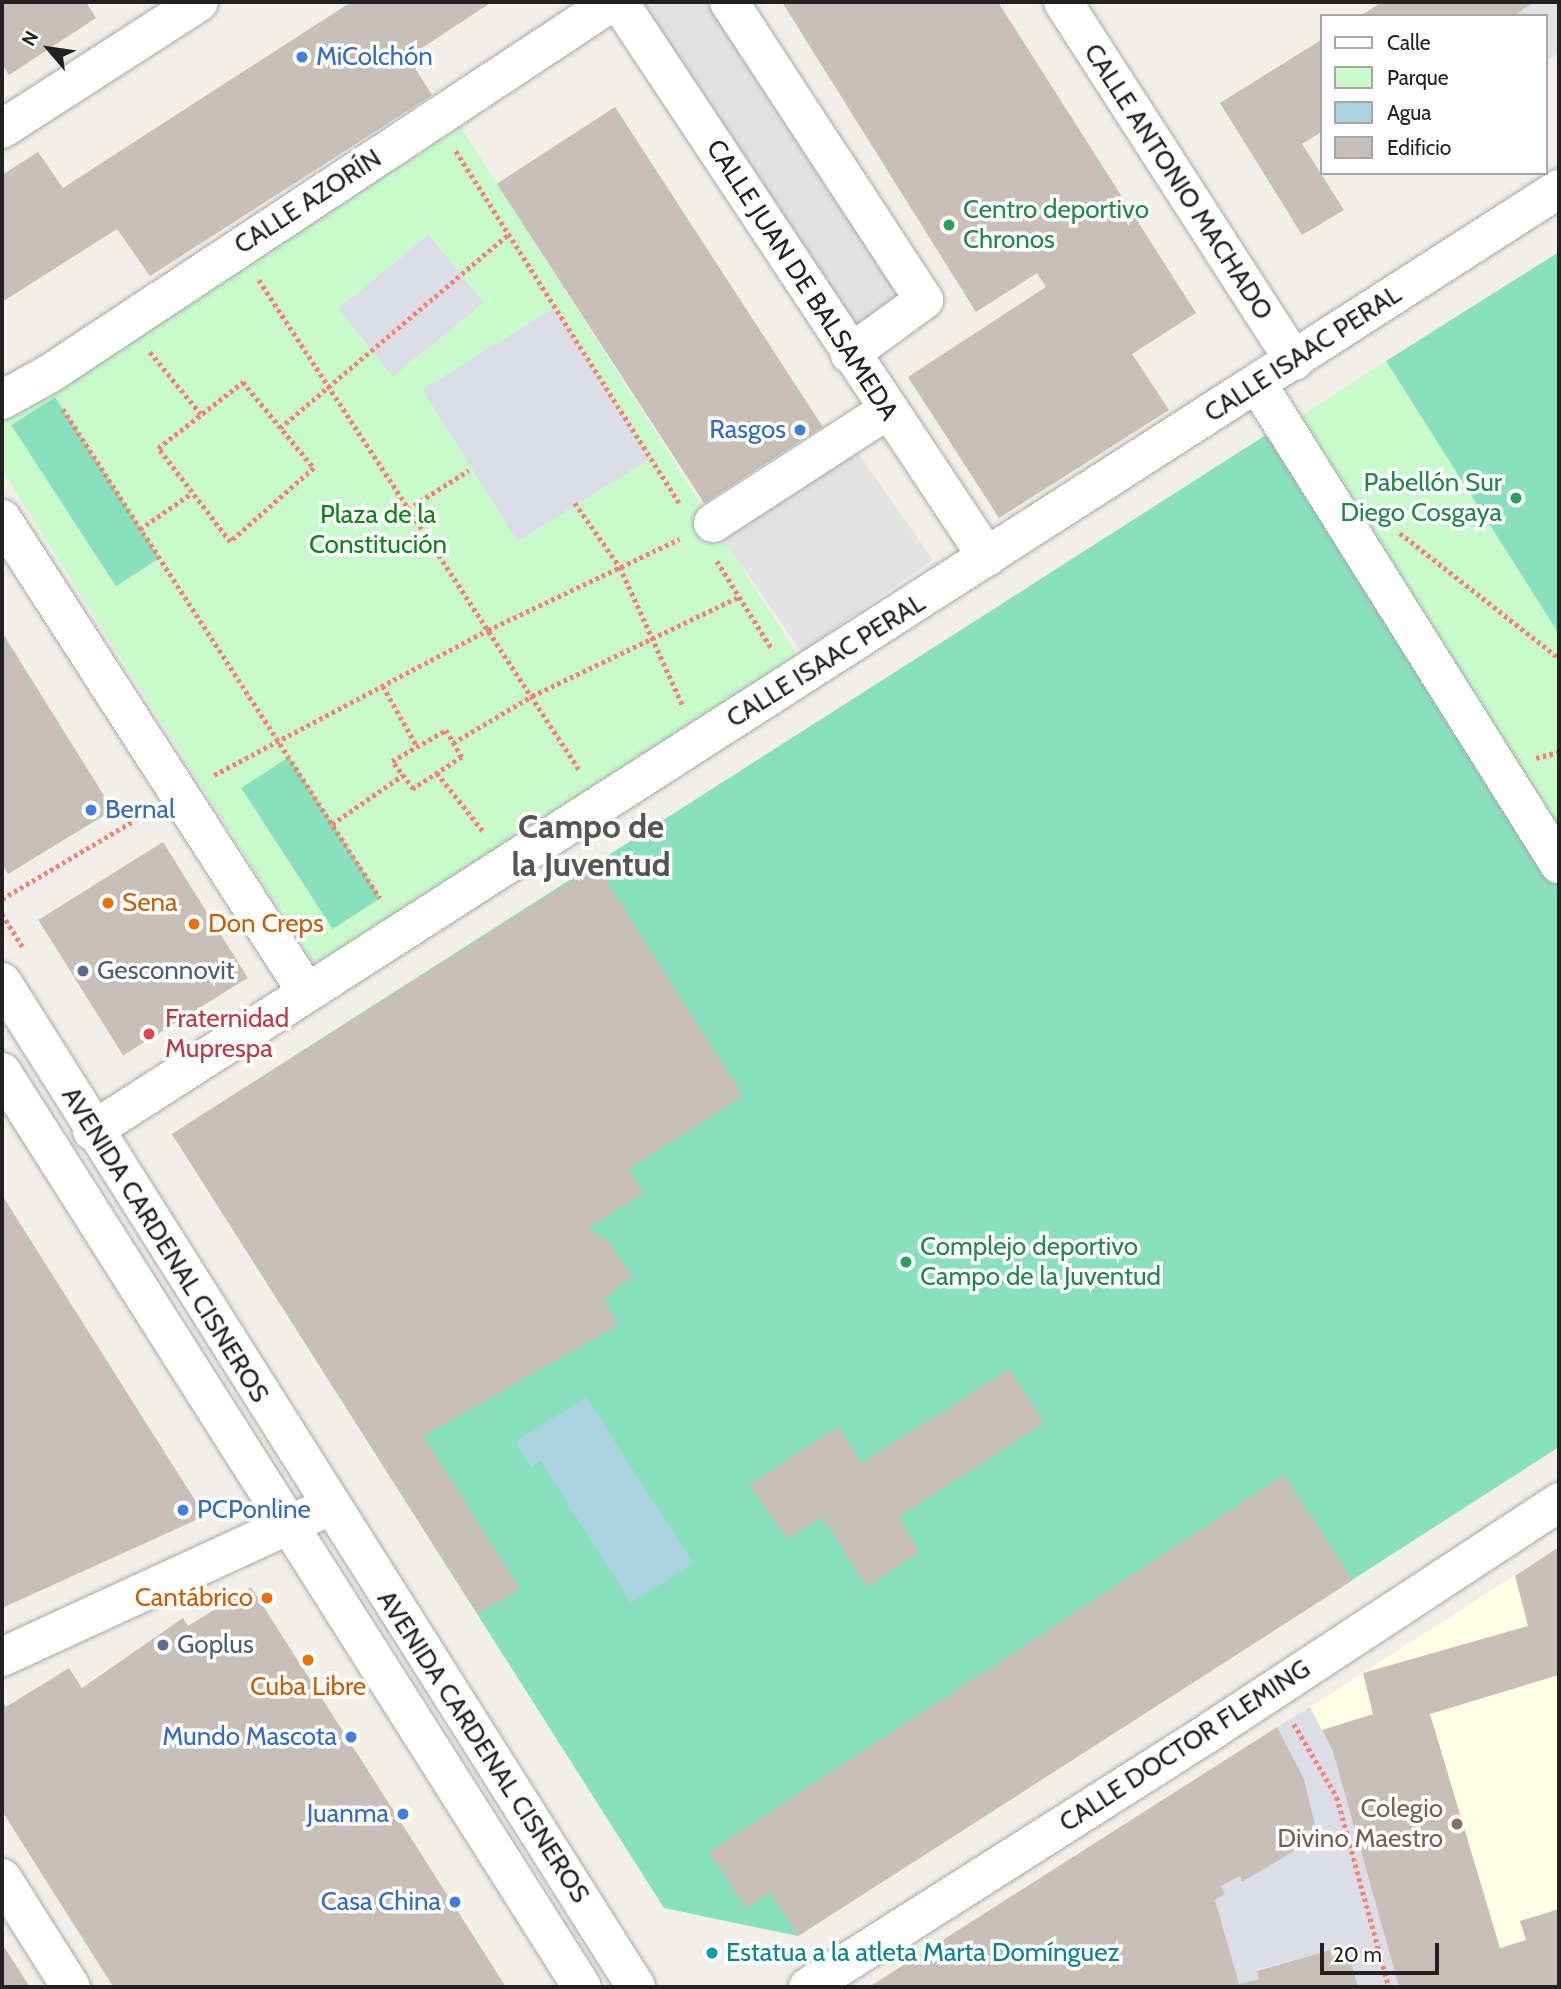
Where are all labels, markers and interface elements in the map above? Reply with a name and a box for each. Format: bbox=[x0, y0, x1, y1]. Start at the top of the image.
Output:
north arrow bbox=[14, 14, 84, 84]
legend bbox=[1320, 14, 1547, 175]
text: N bbox=[17, 27, 44, 50]
text: Calle bbox=[1387, 30, 1431, 55]
street label: CALLE ANTONIO MACHADO bbox=[1077, 38, 1279, 326]
place label: MiColchón bbox=[316, 41, 433, 73]
marker: MiColchón bbox=[294, 49, 310, 65]
text: Parque bbox=[1387, 65, 1449, 90]
text: Agua bbox=[1387, 100, 1431, 125]
street label: CALLE JUAN DE BALSAMEDA bbox=[699, 134, 905, 426]
text: Edificio bbox=[1387, 135, 1451, 160]
street label: CALLE AZORÍN bbox=[229, 143, 387, 261]
place label: Centro deportivo Chronos bbox=[963, 194, 1149, 256]
marker: Centro deportivo Chronos bbox=[941, 217, 957, 233]
street label: CALLE ISAAC PERAL bbox=[1199, 279, 1407, 429]
place label: Rasgos bbox=[709, 414, 786, 446]
marker: Rasgos bbox=[792, 422, 808, 438]
place label: Pabellón Sur Diego Cosgaya bbox=[1340, 467, 1502, 528]
marker: Pabellón Sur Diego Cosgaya bbox=[1508, 490, 1524, 506]
park label: Plaza de la Constitución bbox=[309, 499, 447, 560]
street label: CALLE ISAAC PERAL bbox=[721, 587, 931, 735]
place label: Bernal bbox=[105, 794, 175, 826]
marker: Bernal bbox=[83, 802, 99, 818]
district label: Campo de la Juventud bbox=[511, 807, 671, 885]
place label: Sena bbox=[122, 887, 178, 919]
marker: Sena bbox=[100, 895, 116, 911]
place label: Don Creps bbox=[208, 908, 324, 940]
marker: Don Creps bbox=[186, 916, 202, 932]
place label: Gesconnovit bbox=[97, 955, 235, 987]
marker: Gesconnovit bbox=[75, 963, 91, 979]
place label: Fraternidad Muprespa bbox=[165, 1003, 289, 1064]
marker: Fraternidad Muprespa bbox=[139, 1024, 159, 1044]
street label: AVENIDA CARDENAL CISNEROS bbox=[55, 1082, 275, 1408]
place label: Complejo deportivo Campo de la Juventud bbox=[920, 1231, 1161, 1292]
marker: Complejo deportivo Campo de la Juventud bbox=[898, 1254, 914, 1270]
place label: PCPonline bbox=[197, 1494, 311, 1526]
marker: PCPonline bbox=[175, 1502, 191, 1518]
place label: Cantábrico bbox=[135, 1582, 253, 1614]
street label: AVENIDA CARDENAL CISNEROS bbox=[370, 1585, 596, 1909]
marker: Cantábrico bbox=[259, 1590, 275, 1606]
place label: Goplus bbox=[177, 1629, 254, 1661]
marker: Goplus bbox=[155, 1637, 171, 1653]
marker: Cuba Libre bbox=[300, 1652, 316, 1668]
street label: CALLE DOCTOR FLEMING bbox=[1054, 1653, 1316, 1839]
place label: Cuba Libre bbox=[250, 1671, 366, 1703]
place label: Mundo Mascota bbox=[162, 1721, 337, 1753]
marker: Mundo Mascota bbox=[343, 1729, 359, 1745]
place label: Colegio Divino Maestro bbox=[1277, 1793, 1443, 1854]
place label: Juanma bbox=[307, 1798, 389, 1830]
marker: Juanma bbox=[395, 1806, 411, 1822]
marker: Colegio Divino Maestro bbox=[1449, 1816, 1465, 1832]
place label: Casa China bbox=[321, 1886, 441, 1918]
marker: Casa China bbox=[447, 1894, 463, 1910]
scale bar bbox=[1323, 1930, 1442, 1974]
place label: Estatua a la atleta Marta Domínguez bbox=[726, 1937, 1120, 1969]
text: 20 m bbox=[1333, 1942, 1382, 1967]
marker: Estatua a la atleta Marta Domínguez bbox=[704, 1945, 720, 1961]

